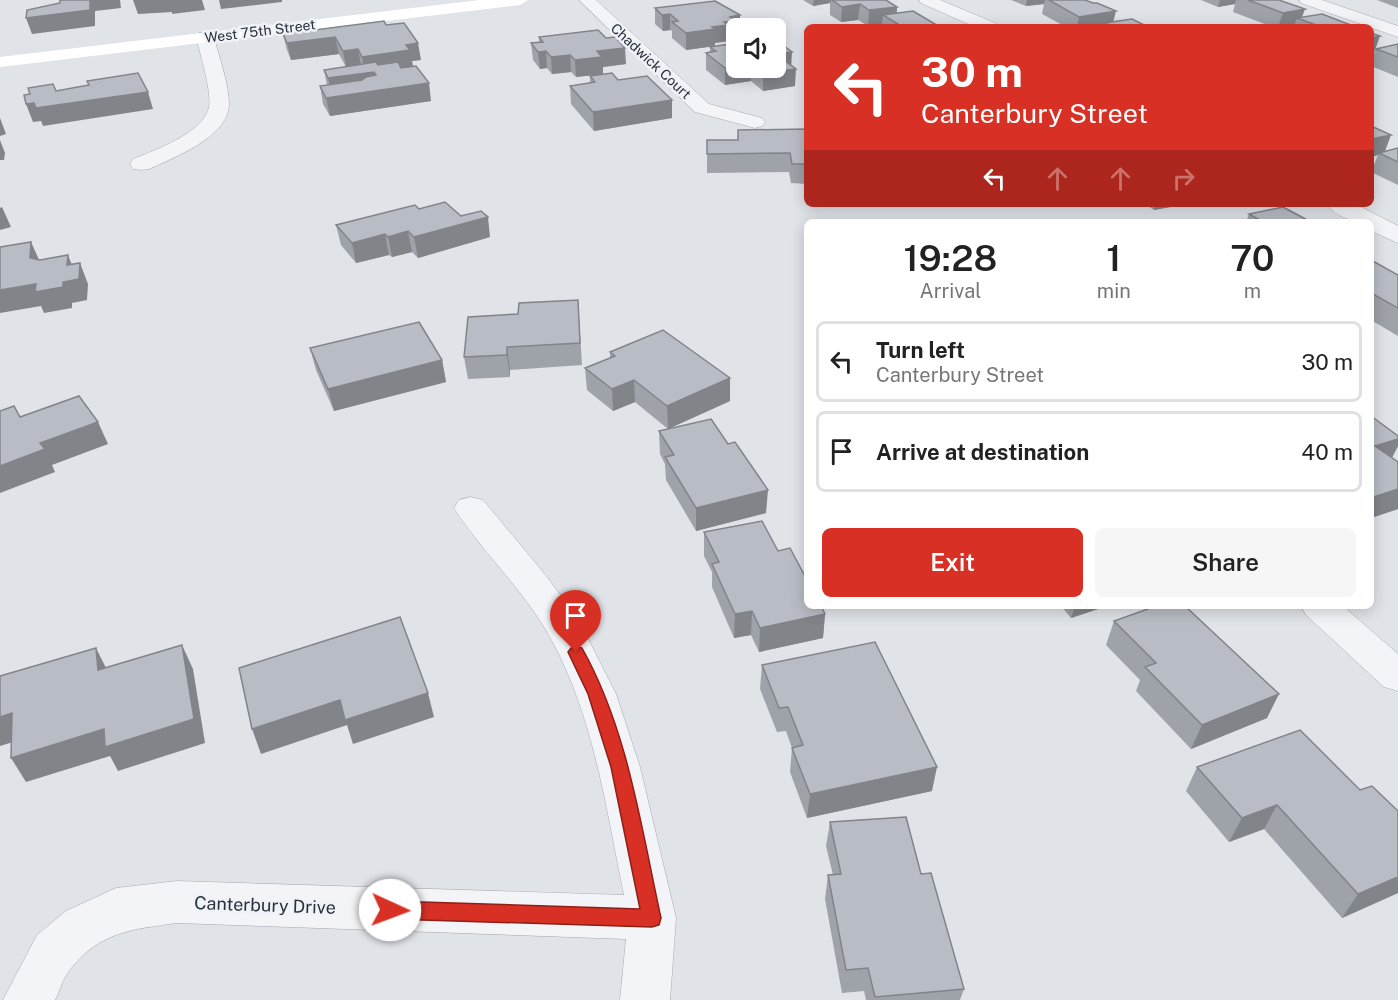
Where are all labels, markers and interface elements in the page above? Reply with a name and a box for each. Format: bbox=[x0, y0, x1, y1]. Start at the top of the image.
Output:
street label: West 75th Street bbox=[204, 16, 316, 46]
map controls bbox=[726, 18, 786, 78]
button: sound bbox=[726, 18, 786, 78]
street label: Chadwick Court bbox=[608, 20, 694, 102]
text: 30 m bbox=[921, 47, 1023, 96]
icon: left bbox=[822, 48, 900, 126]
text: Canterbury Street bbox=[921, 97, 1148, 129]
icon: left bbox=[978, 162, 1011, 195]
icon: ahead bbox=[1041, 162, 1074, 195]
icon: ahead bbox=[1104, 162, 1137, 195]
icon: right bbox=[1167, 162, 1200, 195]
text: 19:28 bbox=[903, 237, 997, 279]
text: 1 bbox=[1106, 237, 1121, 279]
text: 70 bbox=[1230, 237, 1275, 279]
text: Arrival bbox=[920, 279, 981, 303]
text: min bbox=[1097, 279, 1131, 303]
text: m bbox=[1244, 279, 1261, 303]
text: Turn left bbox=[876, 337, 965, 363]
icon: left bbox=[825, 345, 858, 378]
text: 30 m bbox=[1301, 349, 1353, 375]
text: Canterbury Street bbox=[876, 363, 1044, 387]
icon: arrive bbox=[825, 435, 858, 468]
text: Arrive at destination bbox=[876, 439, 1089, 465]
text: 40 m bbox=[1301, 439, 1353, 465]
button: Exit bbox=[822, 528, 1083, 597]
button: Share bbox=[1095, 528, 1356, 597]
pin bbox=[550, 590, 601, 652]
icon: arrive bbox=[559, 599, 592, 632]
position arrow bbox=[358, 878, 422, 942]
street label: Canterbury Drive bbox=[194, 892, 336, 918]

